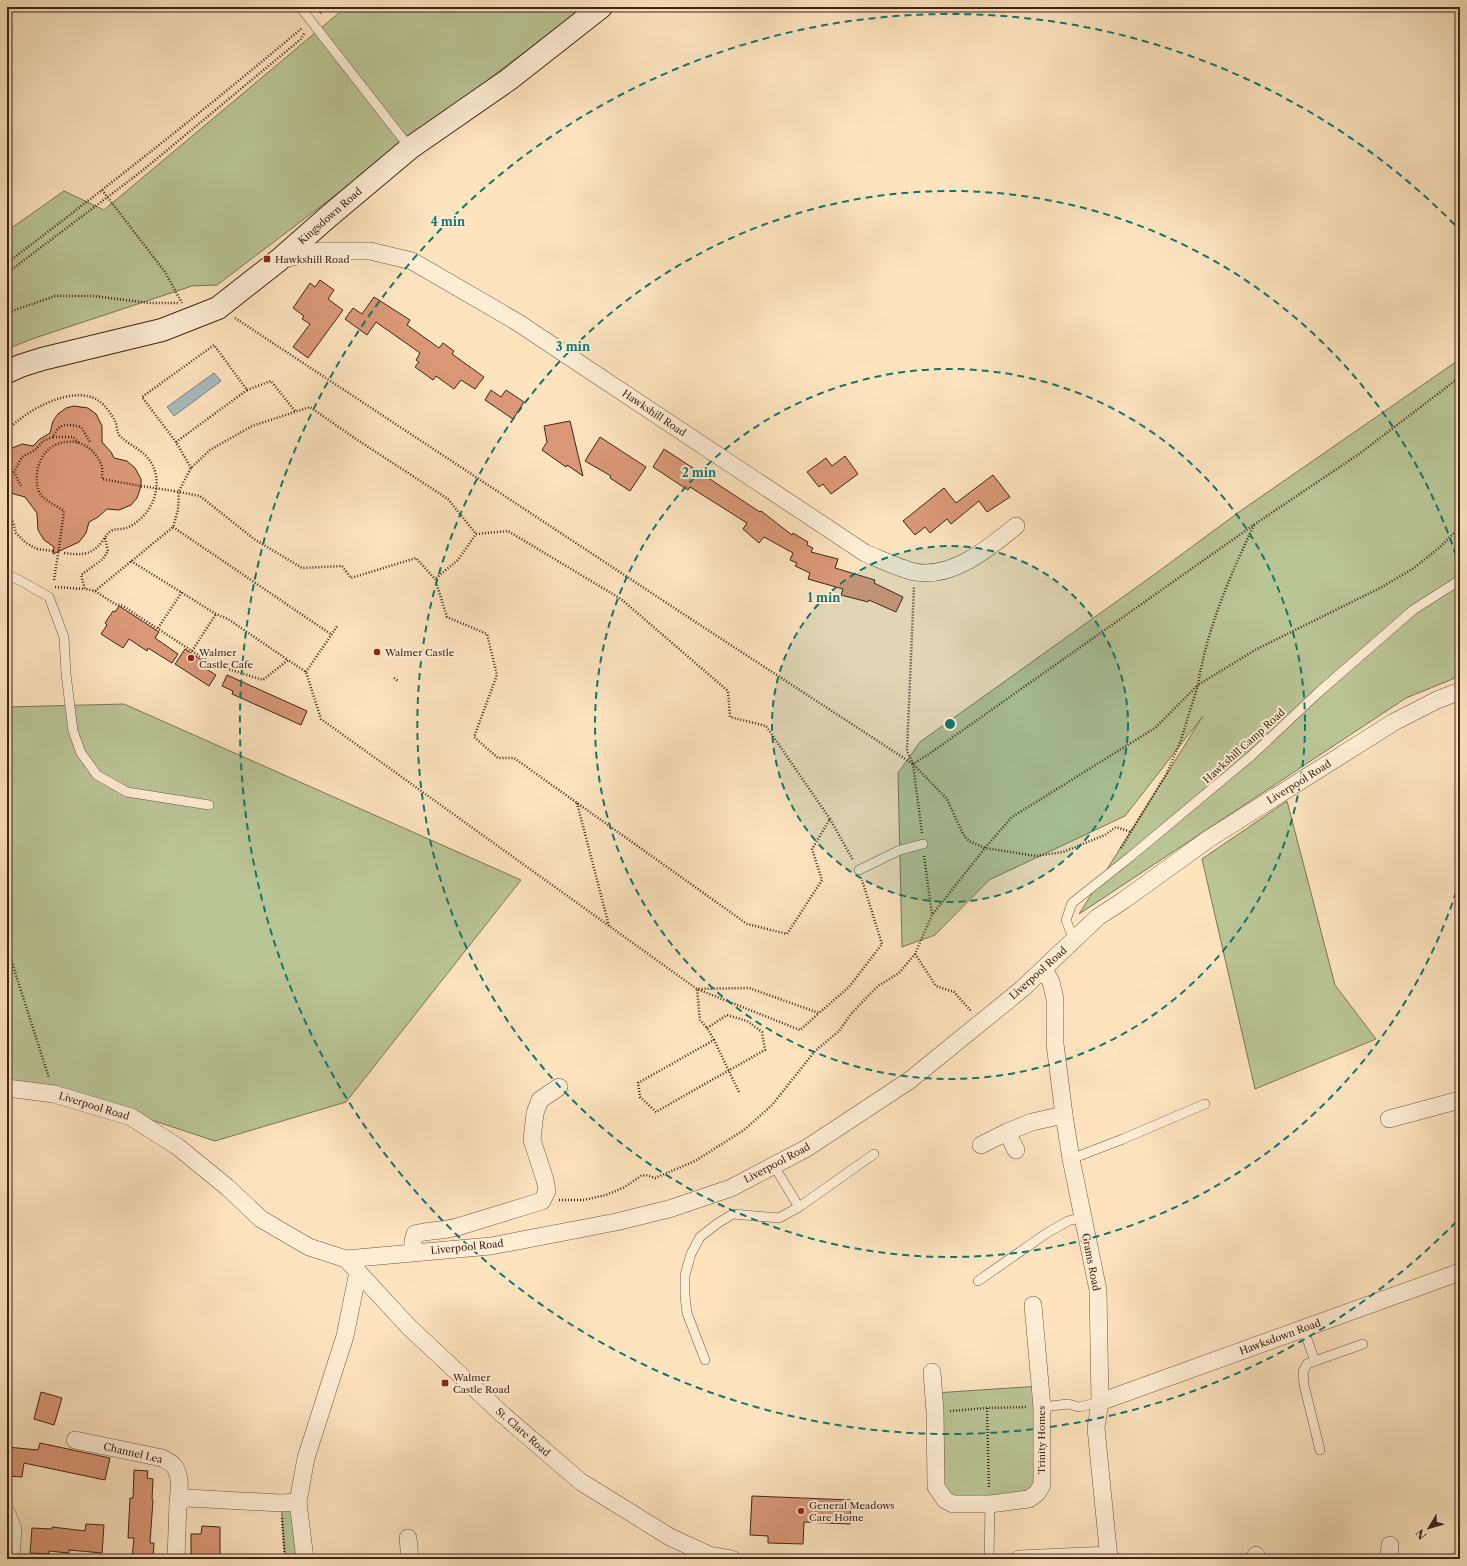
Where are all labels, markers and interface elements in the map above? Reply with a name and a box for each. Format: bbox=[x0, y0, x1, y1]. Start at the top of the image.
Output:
street label: Kingsdown Road bbox=[295, 185, 365, 247]
text: 4 min bbox=[431, 214, 466, 229]
place label: Hawkshill Road bbox=[275, 253, 350, 266]
marker: Hawkshill Road bbox=[262, 254, 272, 264]
text: 3 min bbox=[556, 339, 591, 354]
street label: Hawkshill Road bbox=[619, 387, 689, 439]
text: 2 min bbox=[682, 465, 717, 480]
text: 1 min bbox=[808, 590, 841, 605]
place label: Walmer Castle Cafe bbox=[198, 646, 253, 671]
place label: Walmer Castle bbox=[384, 646, 455, 659]
marker: Walmer Castle bbox=[372, 647, 382, 657]
marker: Walmer Castle Cafe bbox=[186, 653, 196, 663]
street label: Hawkshill Camp Road bbox=[1200, 706, 1288, 786]
centre of rings bbox=[943, 717, 957, 731]
street label: Liverpool Road bbox=[1265, 757, 1333, 807]
street label: Liverpool Road bbox=[1006, 944, 1070, 1002]
street label: Liverpool Road bbox=[57, 1089, 131, 1123]
street label: Liverpool Road bbox=[742, 1140, 812, 1186]
street label: Grams Road bbox=[1079, 1232, 1103, 1292]
street label: Liverpool Road bbox=[430, 1237, 504, 1257]
street label: Hawksdown Road bbox=[1237, 1316, 1323, 1358]
place label: Walmer Castle Road bbox=[452, 1371, 510, 1396]
marker: Walmer Castle Road bbox=[440, 1378, 450, 1388]
street label: St. Clare Road bbox=[493, 1405, 553, 1459]
street label: Trinity Homes bbox=[1035, 1406, 1048, 1474]
street label: Channel Lea bbox=[102, 1440, 165, 1466]
place label: General Meadows Care Home bbox=[809, 1499, 895, 1524]
marker: General Meadows Care Home bbox=[796, 1506, 806, 1516]
north arrow bbox=[1409, 1508, 1449, 1548]
text: N bbox=[1412, 1526, 1430, 1542]

